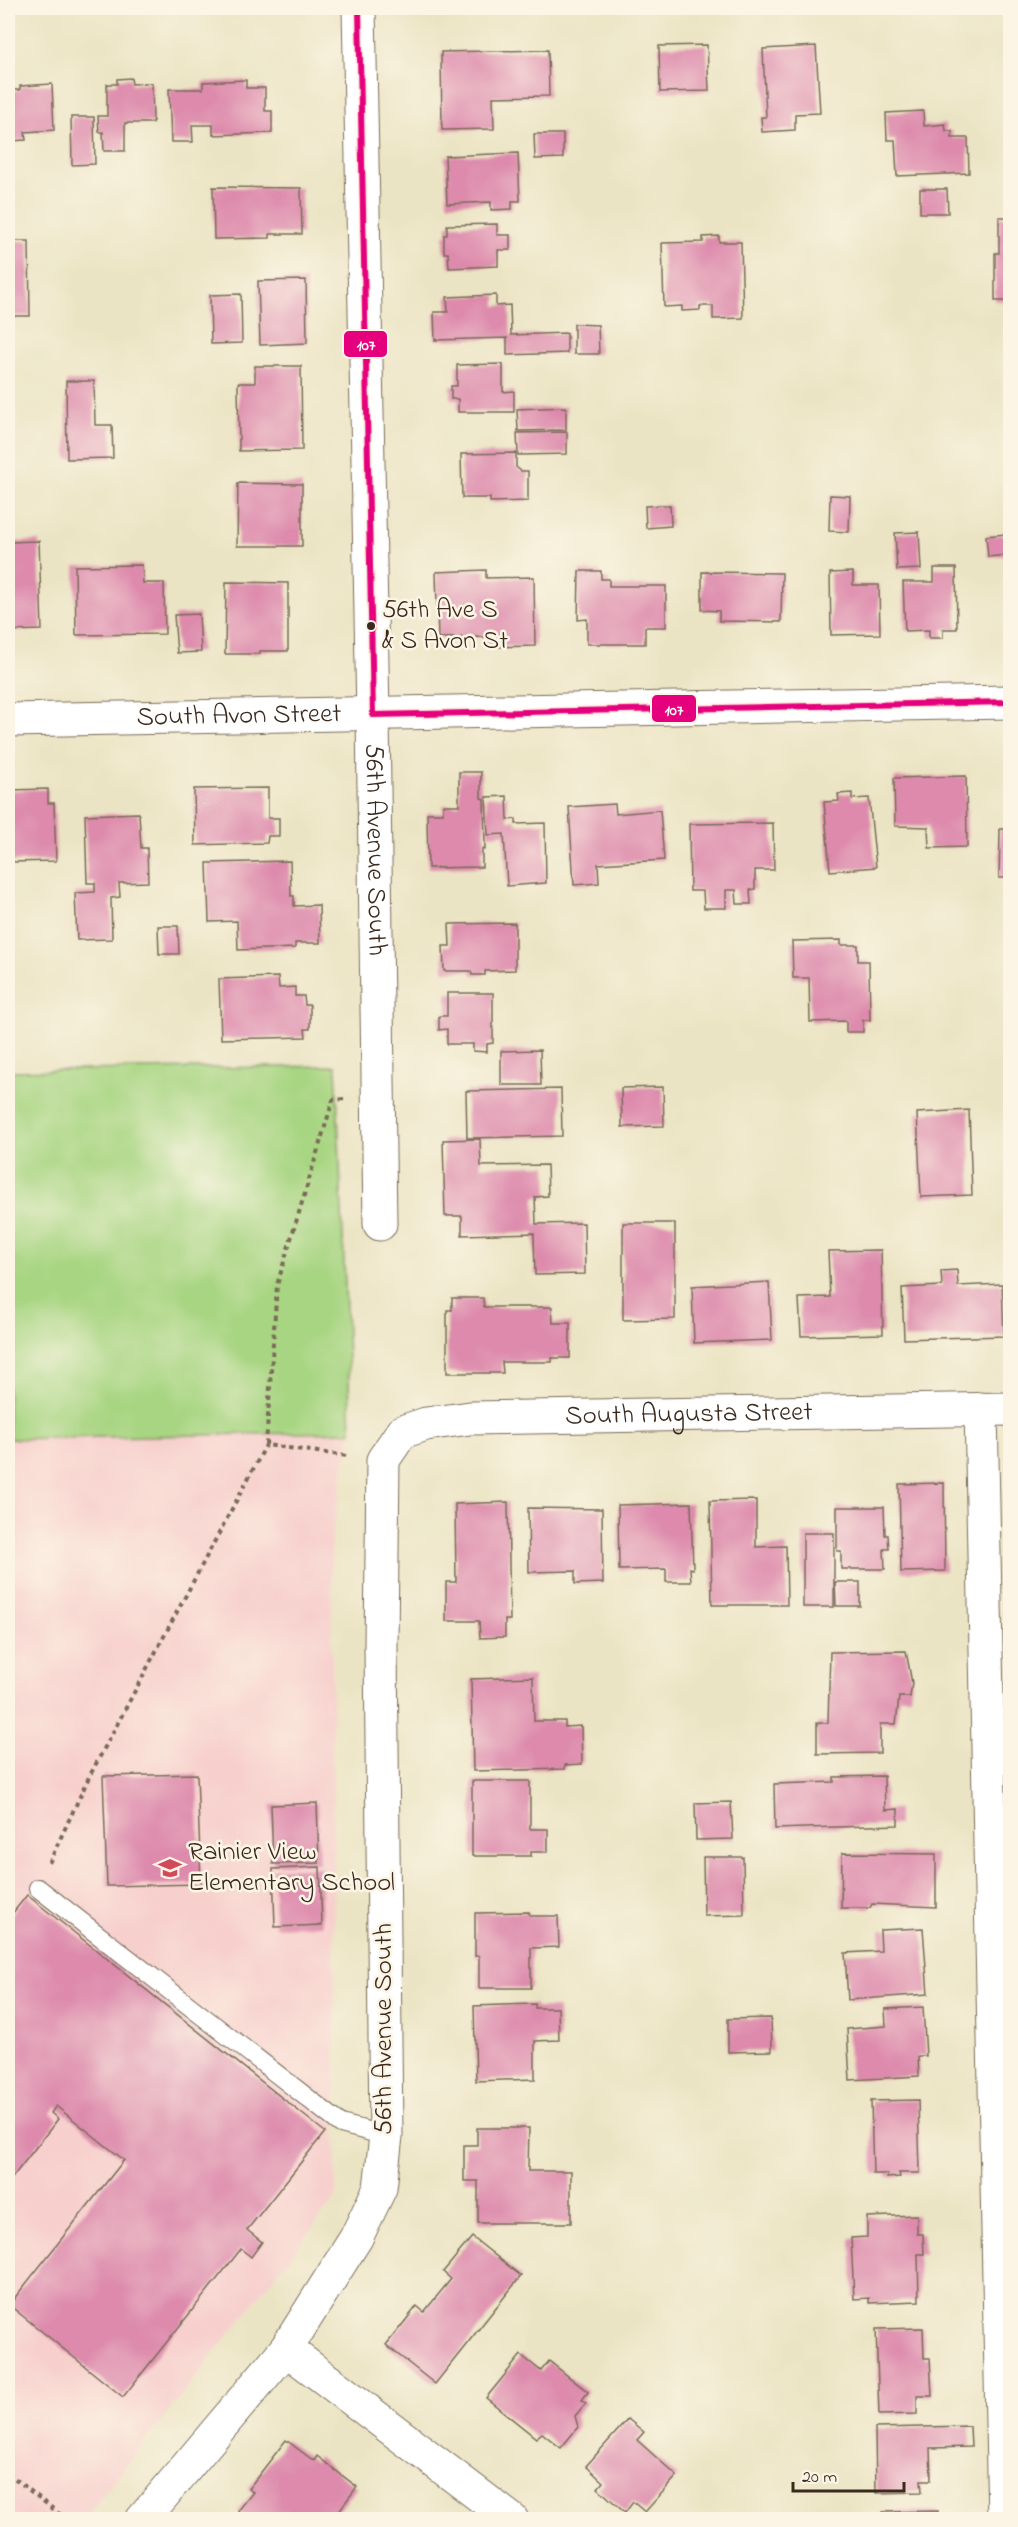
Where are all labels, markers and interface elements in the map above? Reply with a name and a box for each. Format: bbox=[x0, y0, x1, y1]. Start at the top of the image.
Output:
line badge: 107 bbox=[343, 330, 388, 358]
text: 107 bbox=[357, 334, 376, 358]
place label: 56th Ave S & S Avon St bbox=[382, 592, 508, 661]
marker: 56th Ave S & S Avon St bbox=[365, 620, 377, 632]
line badge: 107 bbox=[651, 694, 697, 723]
street label: South Avon Street bbox=[136, 695, 342, 737]
text: 107 bbox=[665, 699, 684, 723]
street label: 56th Avenue South bbox=[354, 743, 396, 956]
street label: South Augusta Street bbox=[565, 1393, 813, 1436]
place label: Rainier View Elementary School bbox=[188, 1833, 395, 1903]
school or university icon: Rainier View Elementary School bbox=[157, 1855, 183, 1881]
street label: 56th Avenue South bbox=[365, 1923, 404, 2135]
scale bar bbox=[793, 2455, 904, 2493]
text: 20 m bbox=[802, 2465, 837, 2491]

